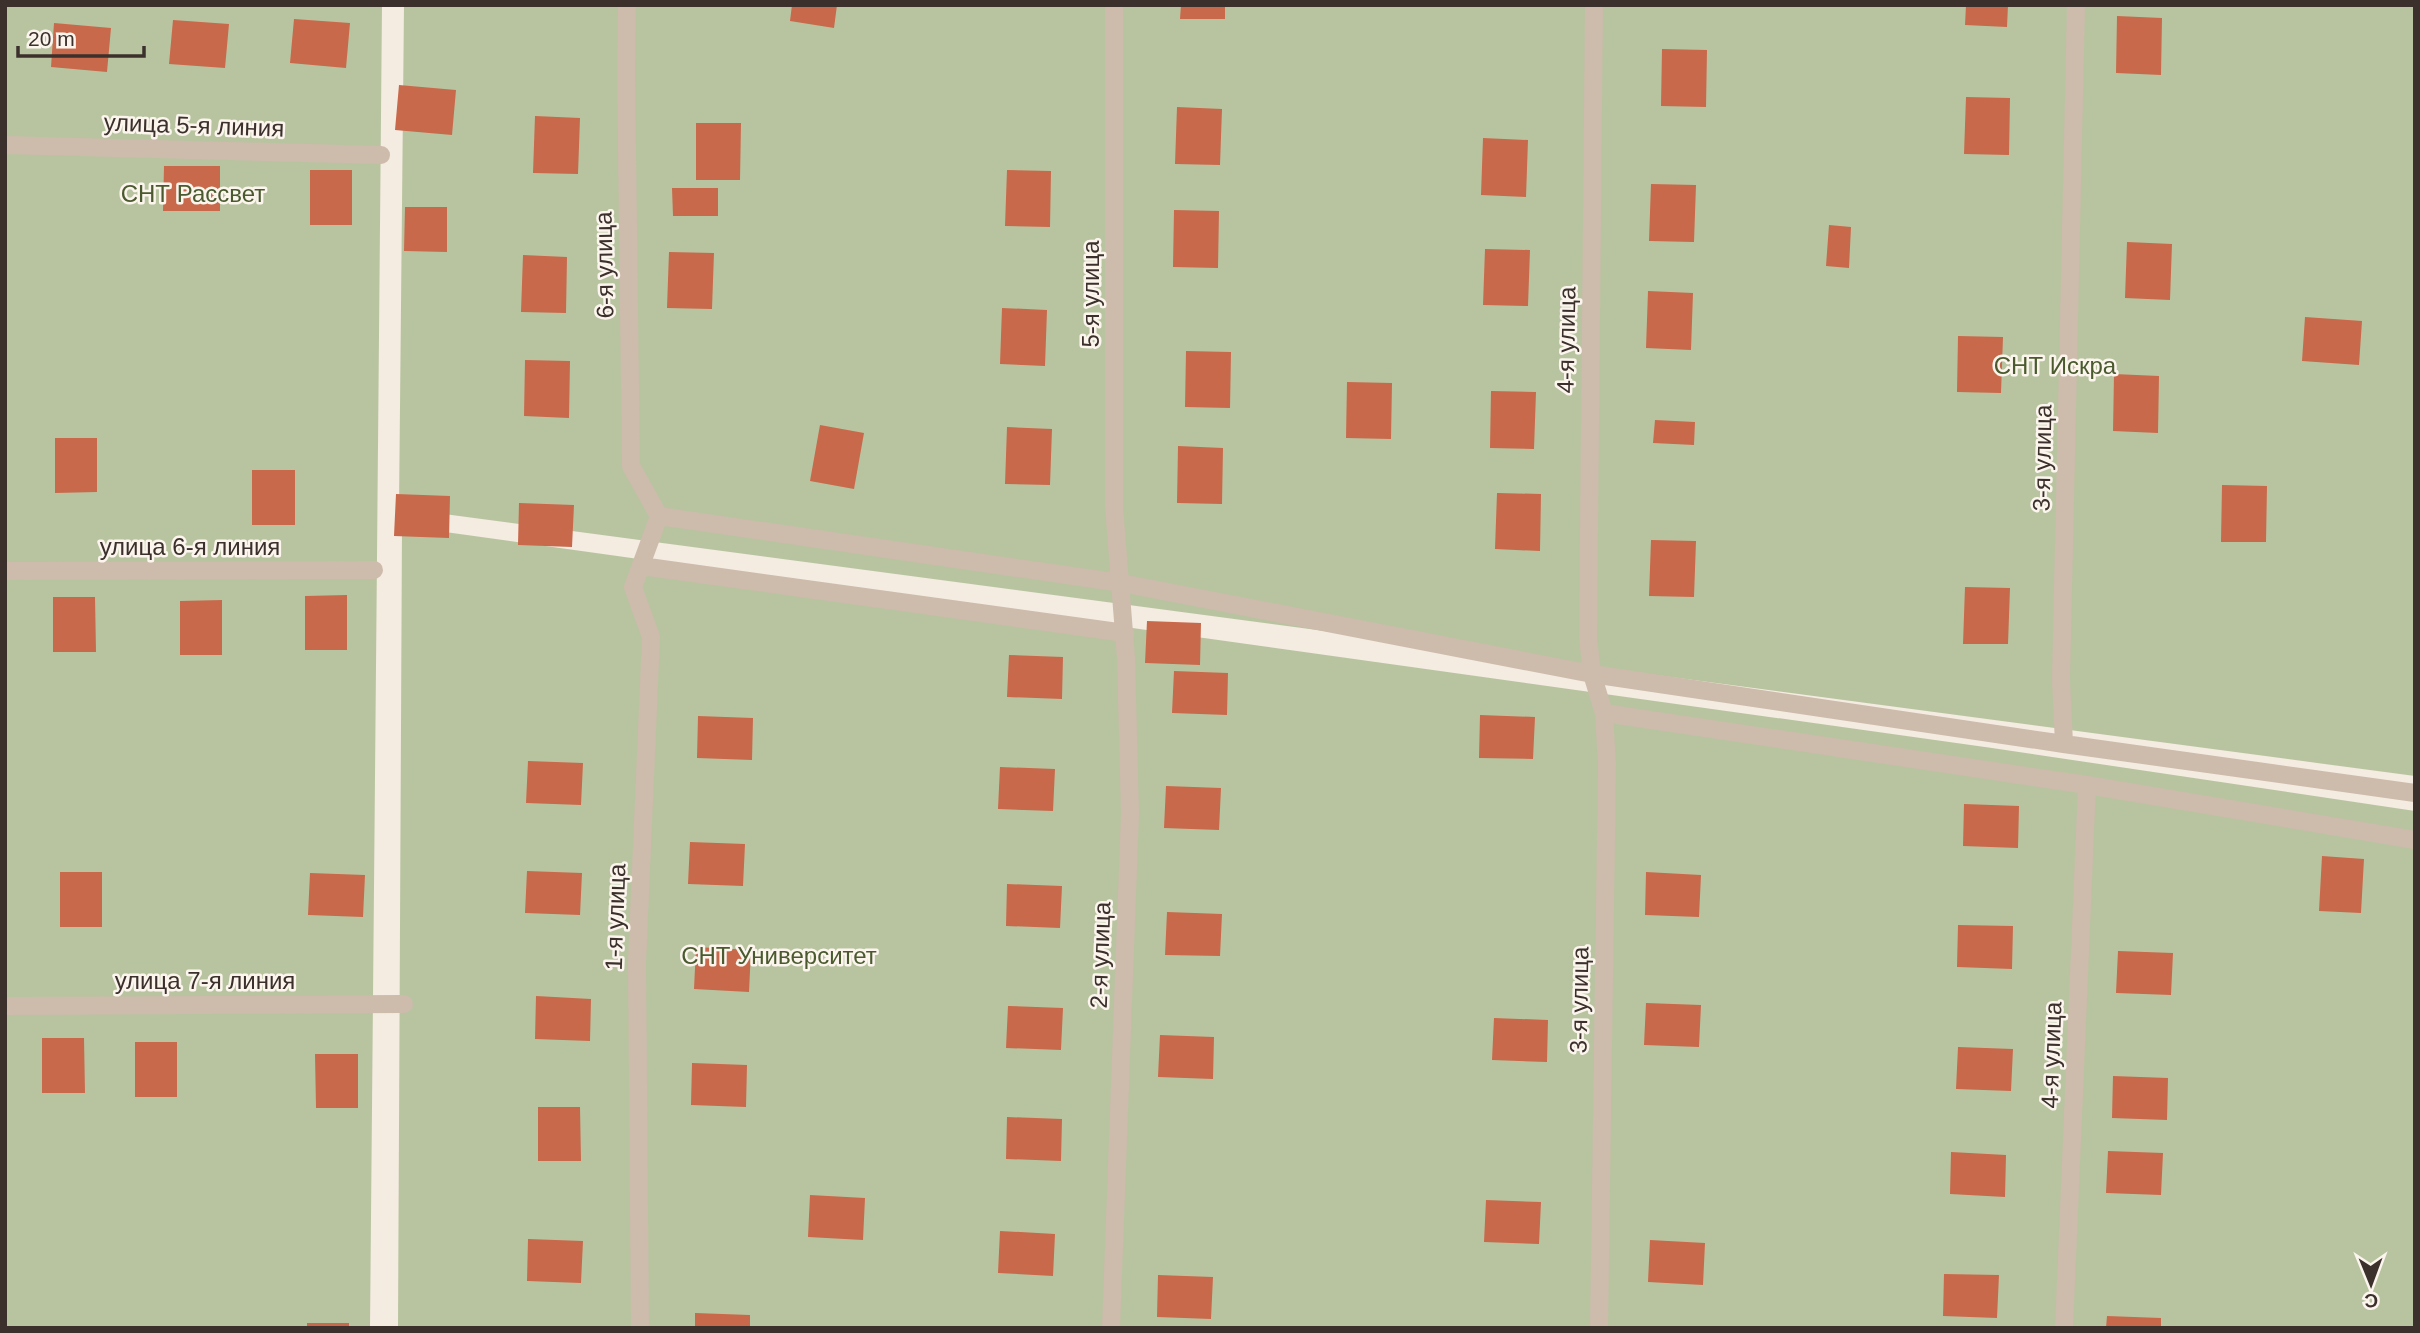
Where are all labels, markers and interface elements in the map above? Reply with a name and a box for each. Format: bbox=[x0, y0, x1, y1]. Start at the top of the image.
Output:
scale bar bbox=[18, 14, 144, 58]
text: 20 m bbox=[28, 27, 75, 50]
street label: улица 5-я линия bbox=[103, 108, 285, 142]
park label: СНТ Рассвет bbox=[121, 180, 265, 207]
street label: 6-я улица bbox=[590, 211, 618, 319]
street label: 5-я улица bbox=[1077, 240, 1104, 347]
street label: 4-я улица bbox=[1552, 286, 1580, 394]
park label: СНТ Искра bbox=[1994, 352, 2117, 379]
street label: 3-я улица bbox=[2028, 404, 2056, 512]
street label: улица 6-я линия bbox=[100, 533, 280, 560]
street label: 1-я улица bbox=[600, 862, 630, 971]
street label: 2-я улица bbox=[1085, 900, 1115, 1009]
park label: СНТ Университет bbox=[681, 942, 877, 969]
street label: 3-я улица bbox=[1565, 946, 1593, 1054]
street label: улица 7-я линия bbox=[115, 967, 295, 994]
street label: 4-я улица bbox=[2036, 1000, 2066, 1109]
north arrow bbox=[2336, 1249, 2406, 1319]
text: С bbox=[2364, 1290, 2378, 1311]

